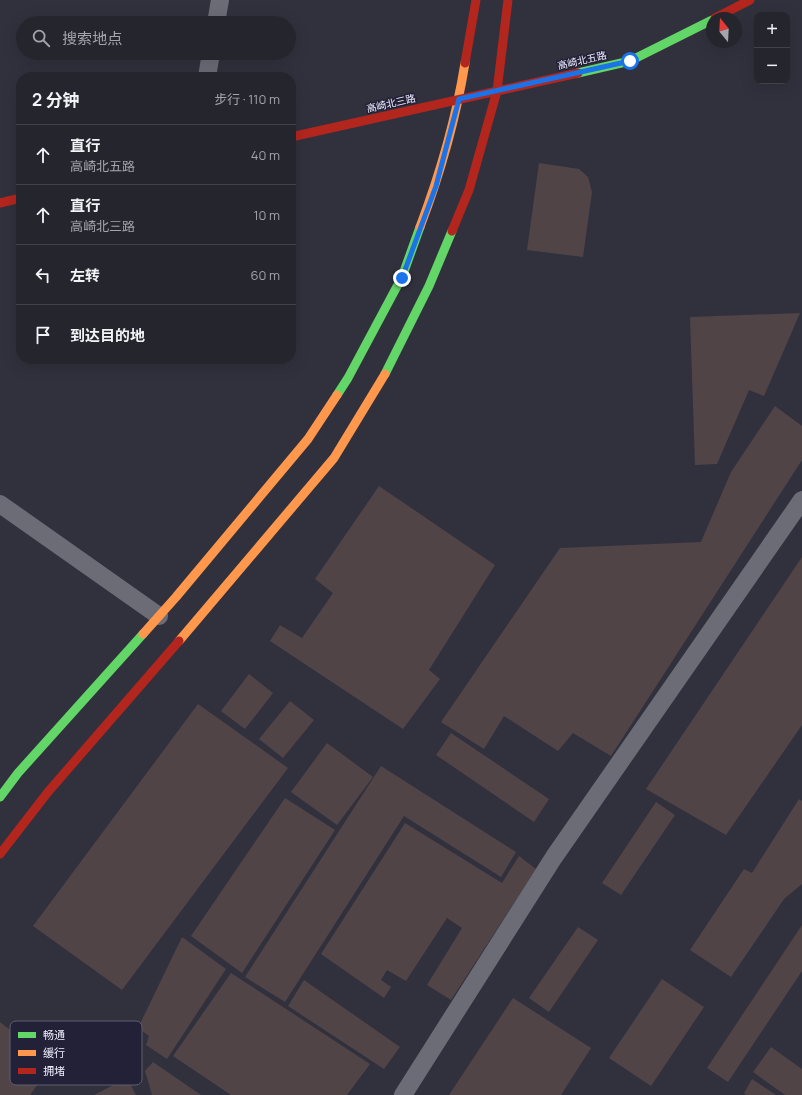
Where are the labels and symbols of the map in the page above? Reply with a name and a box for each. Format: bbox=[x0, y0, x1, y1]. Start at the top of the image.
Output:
north arrow bbox=[706, 12, 742, 48]
street label: 高崎北五路 bbox=[556, 48, 608, 72]
route start bbox=[621, 52, 639, 70]
street label: 高崎北三路 bbox=[365, 91, 417, 115]
route end bbox=[393, 269, 411, 287]
legend bbox=[10, 1021, 142, 1085]
text: 畅通 bbox=[43, 1027, 65, 1042]
text: 缓行 bbox=[43, 1045, 65, 1060]
text: 拥堵 bbox=[43, 1063, 65, 1078]

